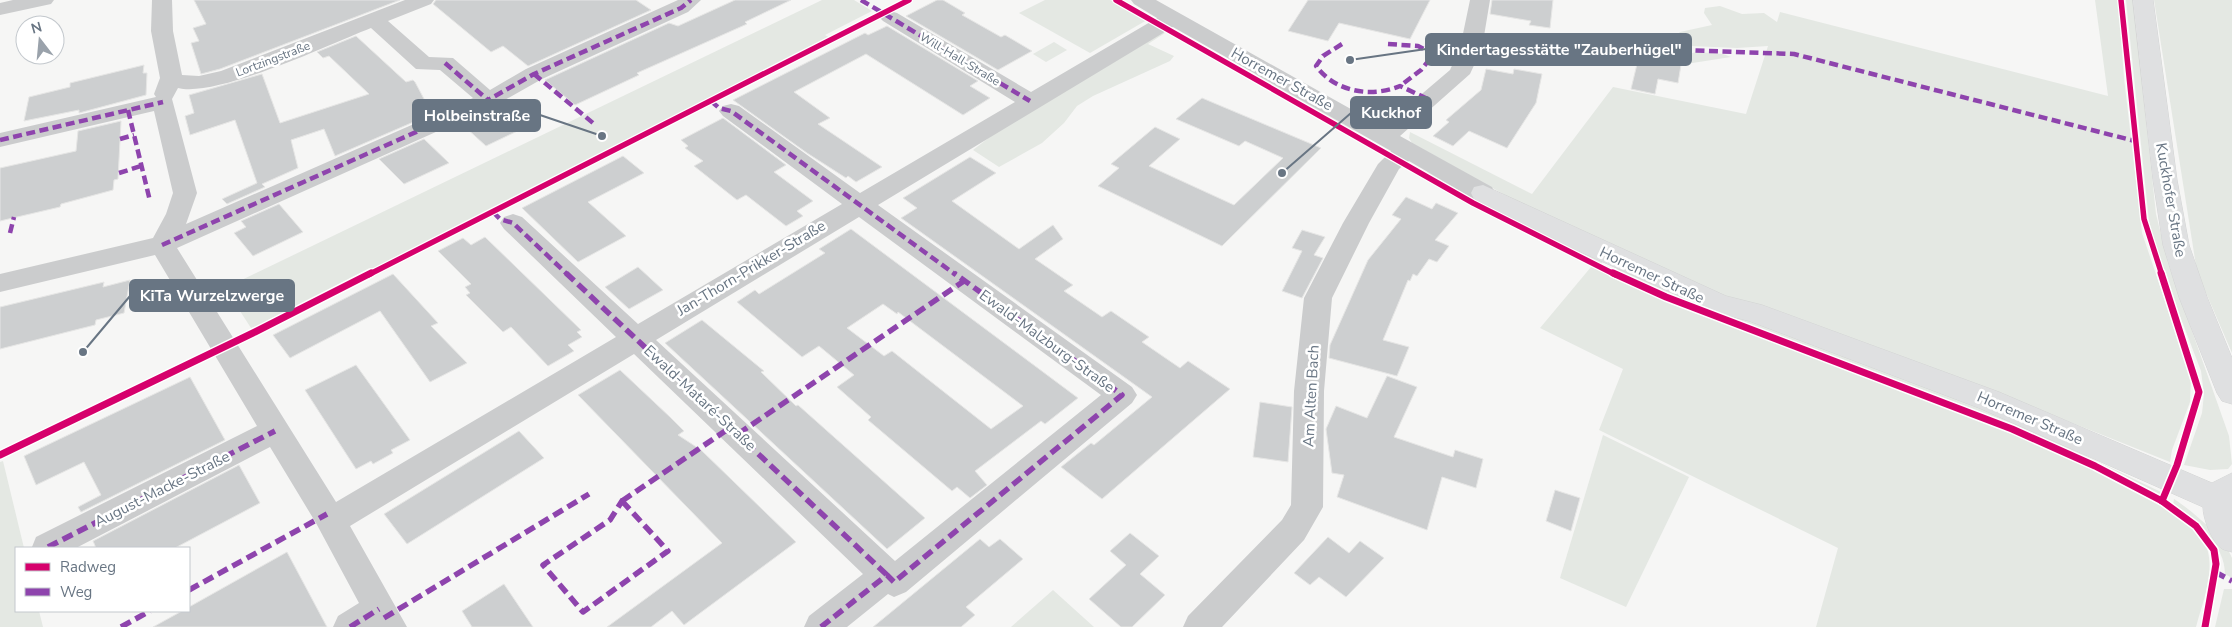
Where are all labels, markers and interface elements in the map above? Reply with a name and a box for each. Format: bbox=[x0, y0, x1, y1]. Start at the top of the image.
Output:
north arrow bbox=[15, 15, 65, 65]
text: N bbox=[29, 17, 44, 39]
street label: Will-Hall-Straße bbox=[917, 29, 1003, 89]
callout: Kindertagesstätte "Zauberhügel" bbox=[1426, 34, 1691, 65]
street label: Lortzingstraße bbox=[234, 37, 312, 81]
text: Kindertagesstätte "Zauberhügel" bbox=[1436, 39, 1682, 61]
street label: Horremer Straße bbox=[1228, 43, 1336, 115]
callout: Kuckhof bbox=[1351, 97, 1431, 128]
callout: Holbeinstraße bbox=[413, 100, 540, 131]
text: Kuckhof bbox=[1361, 102, 1422, 124]
text: Holbeinstraße bbox=[424, 105, 530, 127]
street label: Kuckhofer Straße bbox=[2151, 141, 2191, 259]
street label: Jan-Thorn-Prikker-Straße bbox=[672, 216, 829, 321]
street label: Horremer Straße bbox=[1596, 242, 1708, 308]
callout: KiTa Wurzelzwerge bbox=[130, 280, 294, 311]
text: KiTa Wurzelzwerge bbox=[140, 285, 285, 307]
street label: Ewald-Malzburg-Straße bbox=[975, 285, 1119, 397]
street label: Ewald-Mataré-Straße bbox=[639, 341, 761, 455]
street label: Am Alten Bach bbox=[1298, 345, 1324, 447]
street label: Horremer Straße bbox=[1974, 387, 2086, 449]
street label: August-Macke-Straße bbox=[91, 446, 233, 532]
legend bbox=[15, 547, 190, 612]
text: Radweg bbox=[60, 557, 116, 577]
text: Weg bbox=[60, 582, 92, 602]

